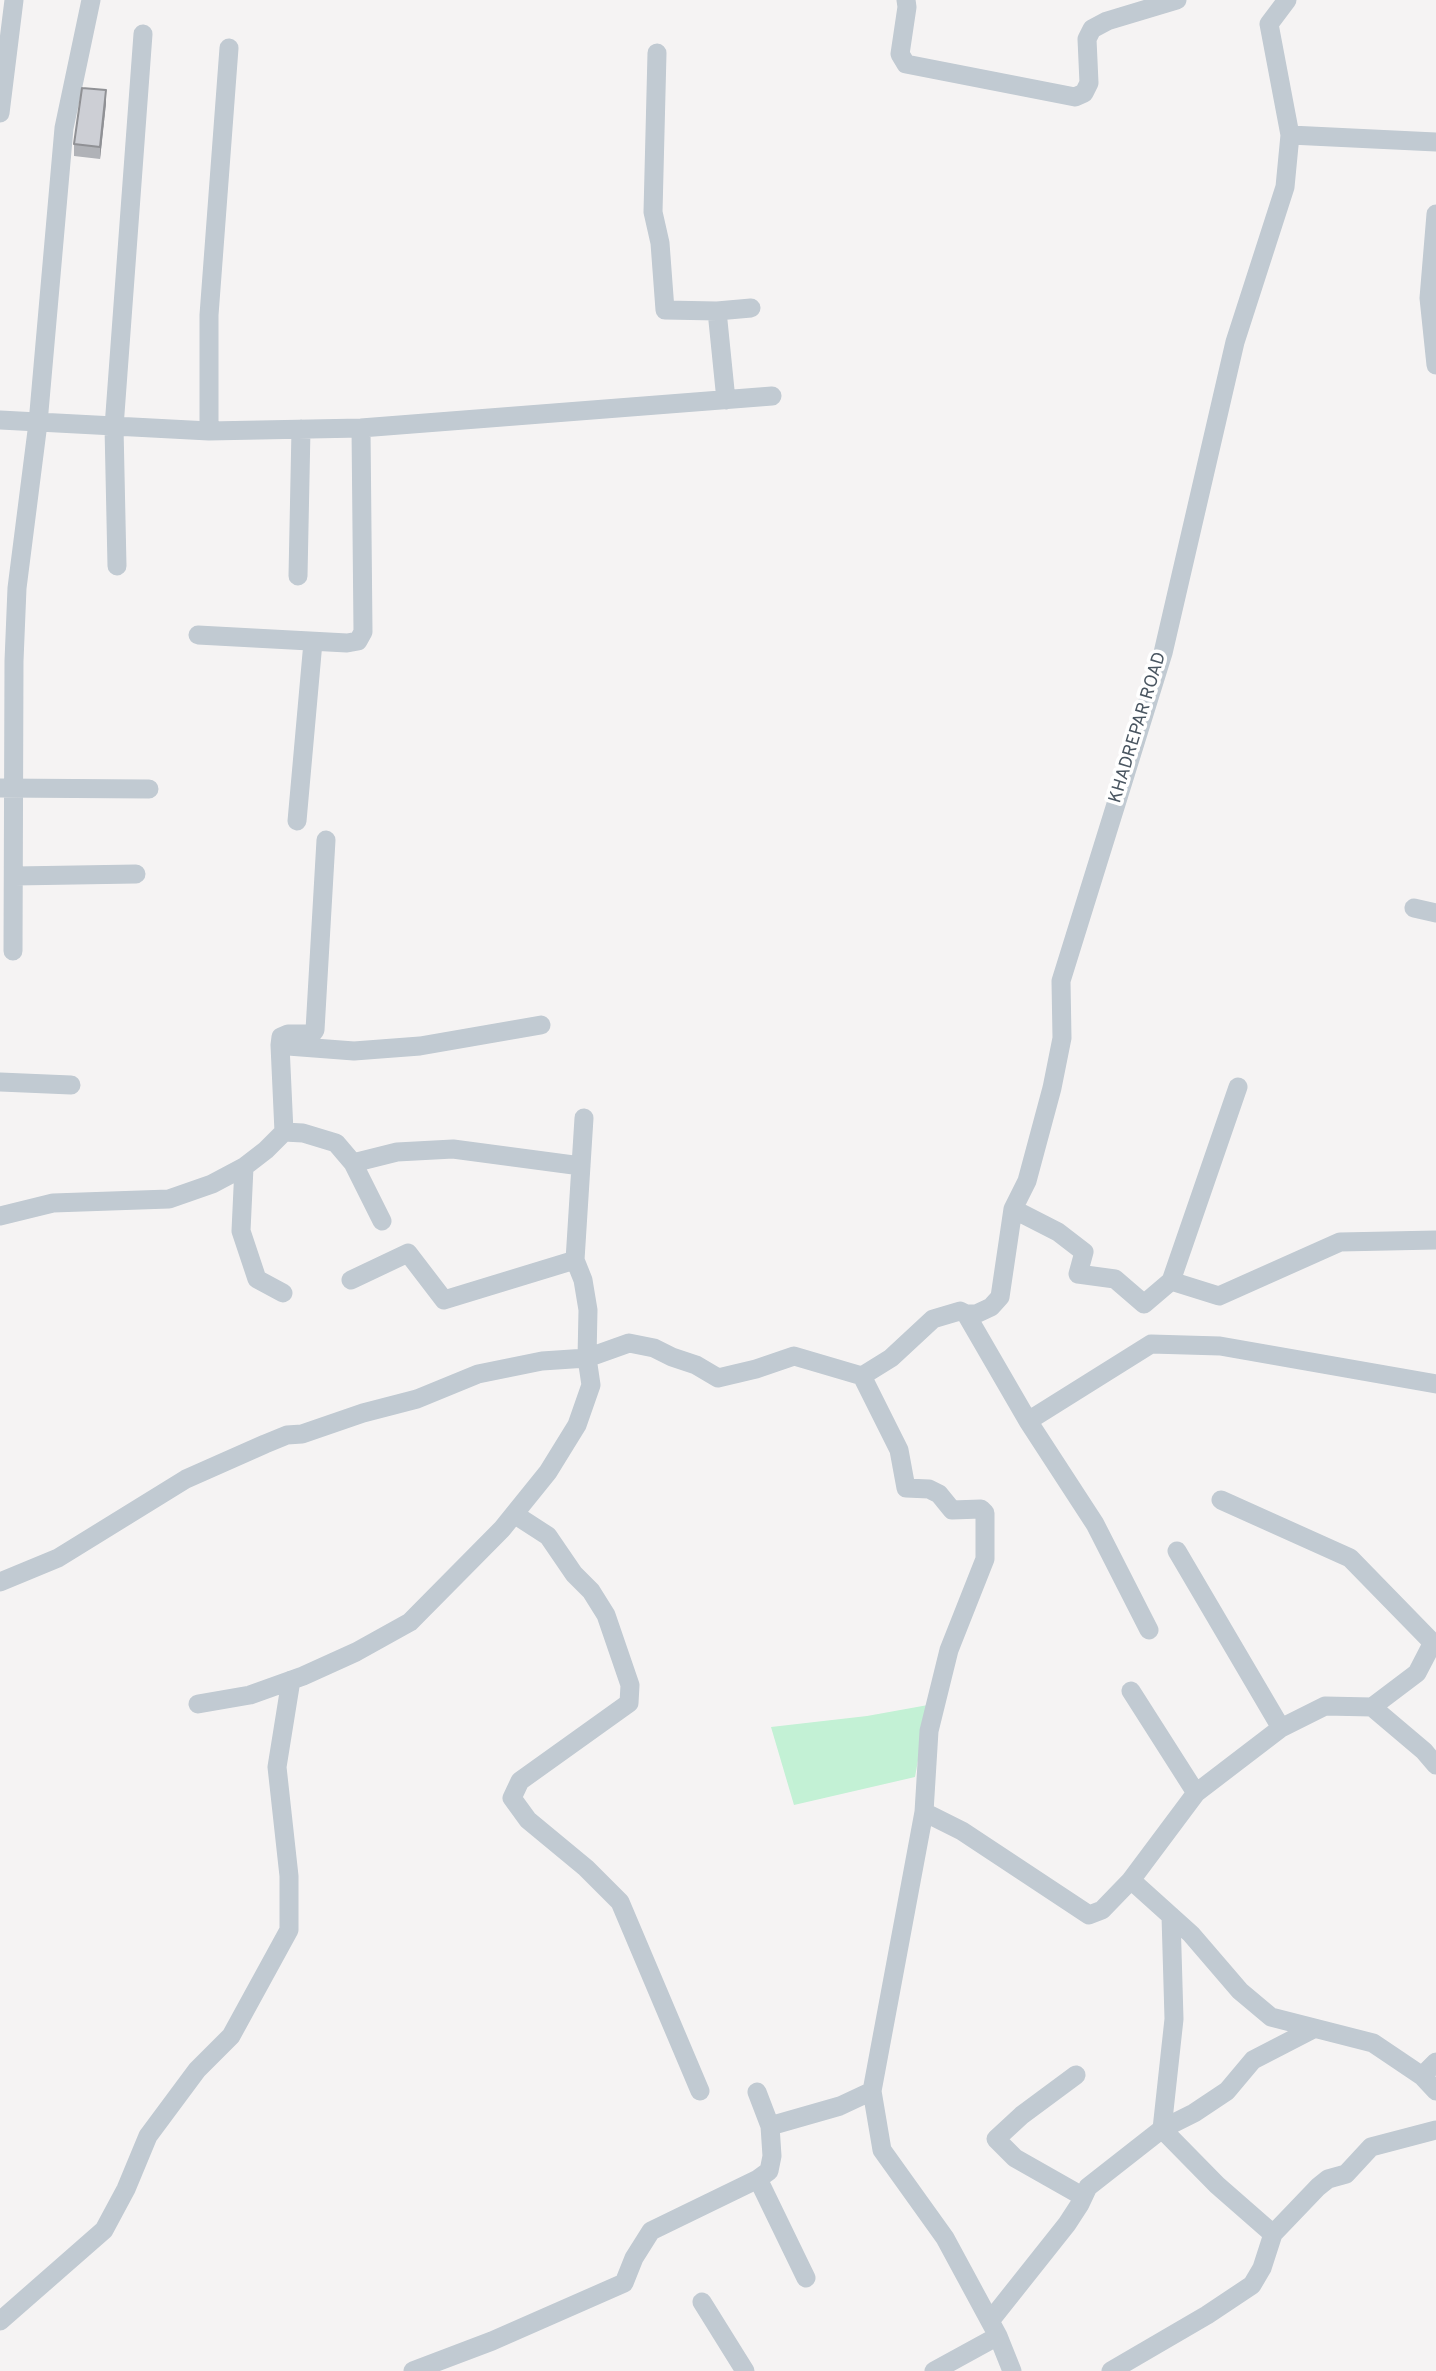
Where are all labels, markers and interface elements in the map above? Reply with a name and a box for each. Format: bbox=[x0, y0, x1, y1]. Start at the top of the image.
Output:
street label: KHADREPAR ROAD bbox=[1106, 650, 1172, 806]

